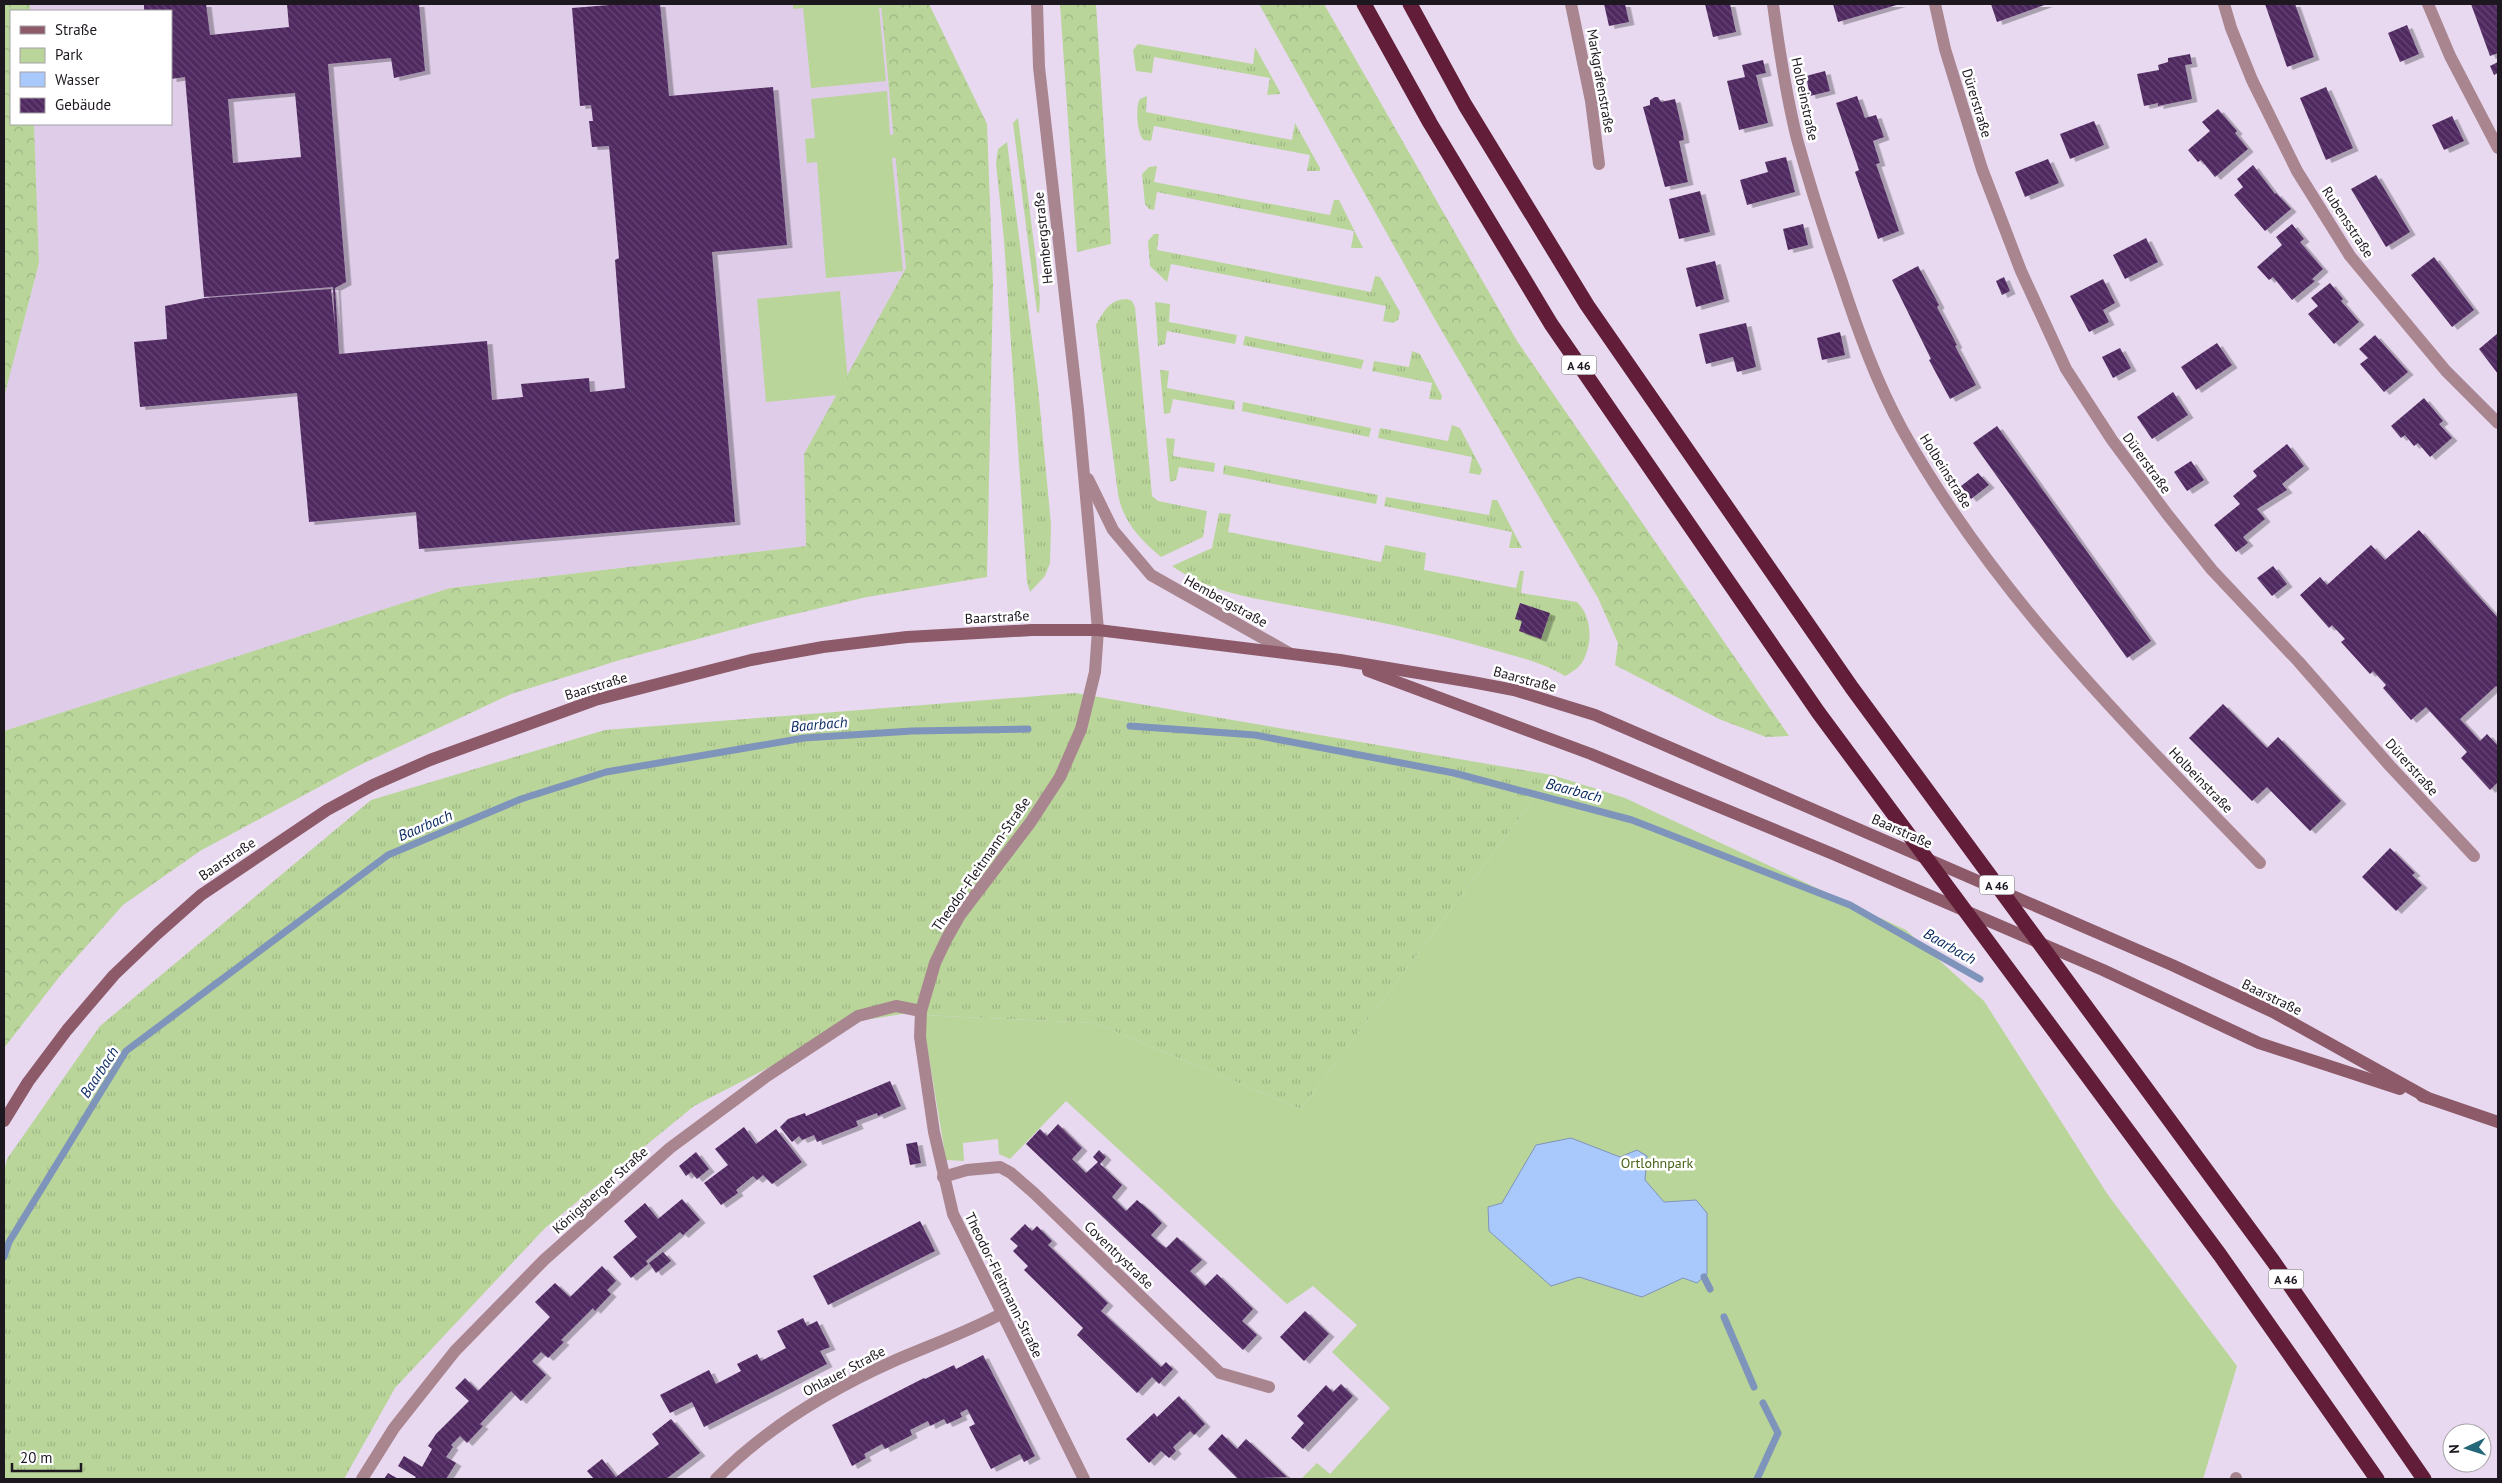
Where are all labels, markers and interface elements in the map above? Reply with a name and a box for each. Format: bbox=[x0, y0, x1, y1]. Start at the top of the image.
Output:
legend bbox=[10, 10, 172, 125]
text: Straße bbox=[55, 20, 97, 39]
street label: Markgrafenstraße bbox=[1583, 28, 1619, 134]
text: Park bbox=[55, 45, 83, 64]
street label: Holbeinstraße bbox=[1787, 56, 1823, 142]
street label: Dürerstraße bbox=[1958, 66, 1996, 140]
text: Wasser bbox=[55, 70, 100, 89]
text: Gebäude bbox=[55, 95, 111, 114]
street label: Rubensstraße bbox=[2318, 183, 2378, 261]
street label: Hembergstraße bbox=[1029, 191, 1057, 285]
road number: A 46 bbox=[1562, 356, 1596, 374]
street label: Dürerstraße bbox=[2119, 429, 2175, 497]
street label: Holbeinstraße bbox=[1916, 430, 1976, 512]
street label: Hembergstraße bbox=[1181, 571, 1271, 631]
street label: Baarstraße bbox=[964, 606, 1030, 628]
street label: Baarstraße bbox=[1491, 662, 1559, 696]
street label: Baarstraße bbox=[562, 668, 630, 704]
water label: Baarbach bbox=[790, 712, 848, 736]
street label: Dürerstraße bbox=[2382, 735, 2442, 799]
street label: Holbeinstraße bbox=[2165, 743, 2237, 817]
water label: Baarbach bbox=[1544, 773, 1604, 807]
street label: Theodor-Fleitmann-Straße bbox=[928, 793, 1034, 935]
water label: Baarbach bbox=[395, 805, 455, 845]
street label: Baarstraße bbox=[1869, 810, 1935, 852]
street label: Baarstraße bbox=[195, 833, 259, 885]
road number: A 46 bbox=[1980, 876, 2014, 894]
water label: Baarbach bbox=[1920, 923, 1980, 969]
street label: Baarstraße bbox=[2239, 975, 2305, 1019]
water label: Baarbach bbox=[75, 1043, 123, 1101]
street label: Königsberger Straße bbox=[549, 1142, 651, 1238]
park label: Ortlohnpark bbox=[1621, 1154, 1693, 1172]
street label: Theodor-Fleitmann-Straße bbox=[961, 1209, 1047, 1361]
street label: Coventrystraße bbox=[1080, 1217, 1158, 1293]
road number: A 46 bbox=[2268, 1270, 2304, 1288]
street label: Ohlauer Straße bbox=[800, 1342, 888, 1400]
north arrow bbox=[2442, 1423, 2492, 1473]
scale bar bbox=[12, 1440, 81, 1472]
text: N bbox=[2445, 1444, 2463, 1454]
text: 20 m bbox=[20, 1448, 53, 1467]

